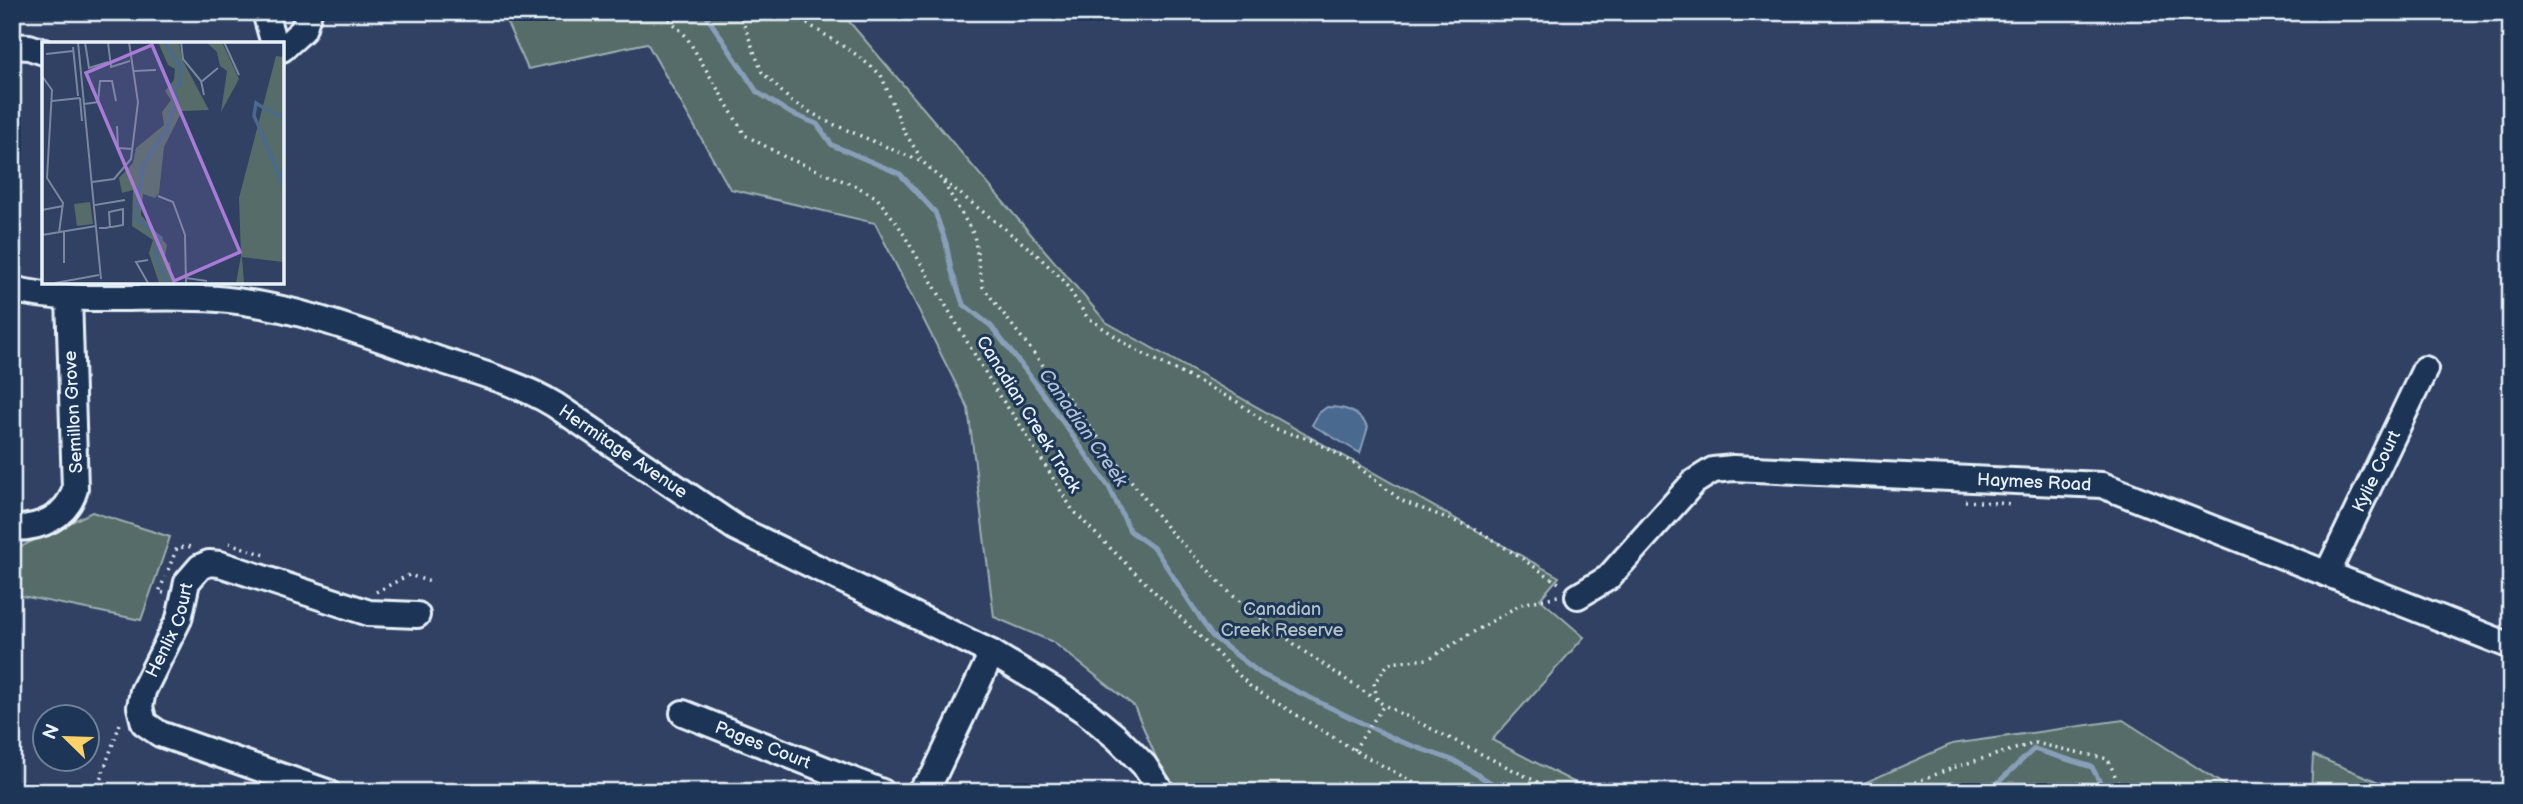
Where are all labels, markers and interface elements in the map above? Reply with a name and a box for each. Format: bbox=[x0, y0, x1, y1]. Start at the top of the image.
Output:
inset map bbox=[42, 42, 284, 284]
street label: Canadian Creek Track bbox=[972, 331, 1086, 497]
street label: Semillon Grove bbox=[60, 350, 87, 474]
water label: Canadian Creek bbox=[1035, 364, 1133, 490]
street label: Hermitage Avenue bbox=[555, 401, 692, 503]
street label: Kylie Court bbox=[2348, 427, 2405, 516]
street label: Haymes Road bbox=[1977, 469, 2092, 496]
street label: Henlix Court bbox=[142, 580, 198, 681]
park label: Canadian Creek Reserve bbox=[1221, 599, 1344, 641]
north arrow bbox=[32, 702, 102, 772]
street label: Pages Court bbox=[712, 717, 814, 774]
text: N bbox=[38, 721, 65, 743]

